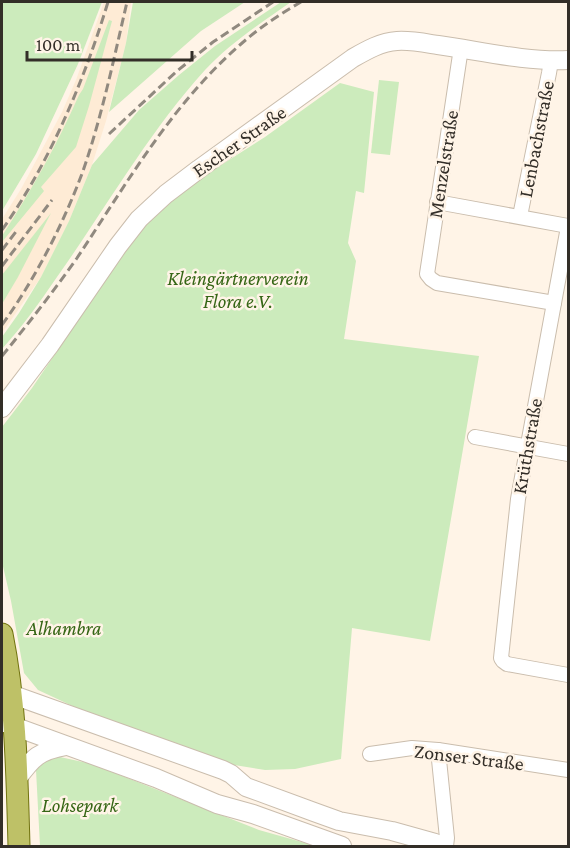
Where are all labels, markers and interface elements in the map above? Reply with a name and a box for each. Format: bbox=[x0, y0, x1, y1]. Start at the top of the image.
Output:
scale bar bbox=[27, 24, 192, 62]
text: 100 m bbox=[36, 35, 81, 55]
street label: Lenbachstraße bbox=[514, 79, 558, 199]
street label: Escher Straße bbox=[188, 101, 290, 181]
street label: Menzelstraße bbox=[424, 108, 462, 220]
park label: Kleingärtnerverein Flora e.V. bbox=[167, 267, 309, 312]
street label: Krüthstraße bbox=[508, 396, 546, 496]
park label: Alhambra bbox=[26, 617, 101, 639]
street label: Zonser Straße bbox=[413, 739, 525, 775]
park label: Lohsepark bbox=[42, 794, 119, 817]

